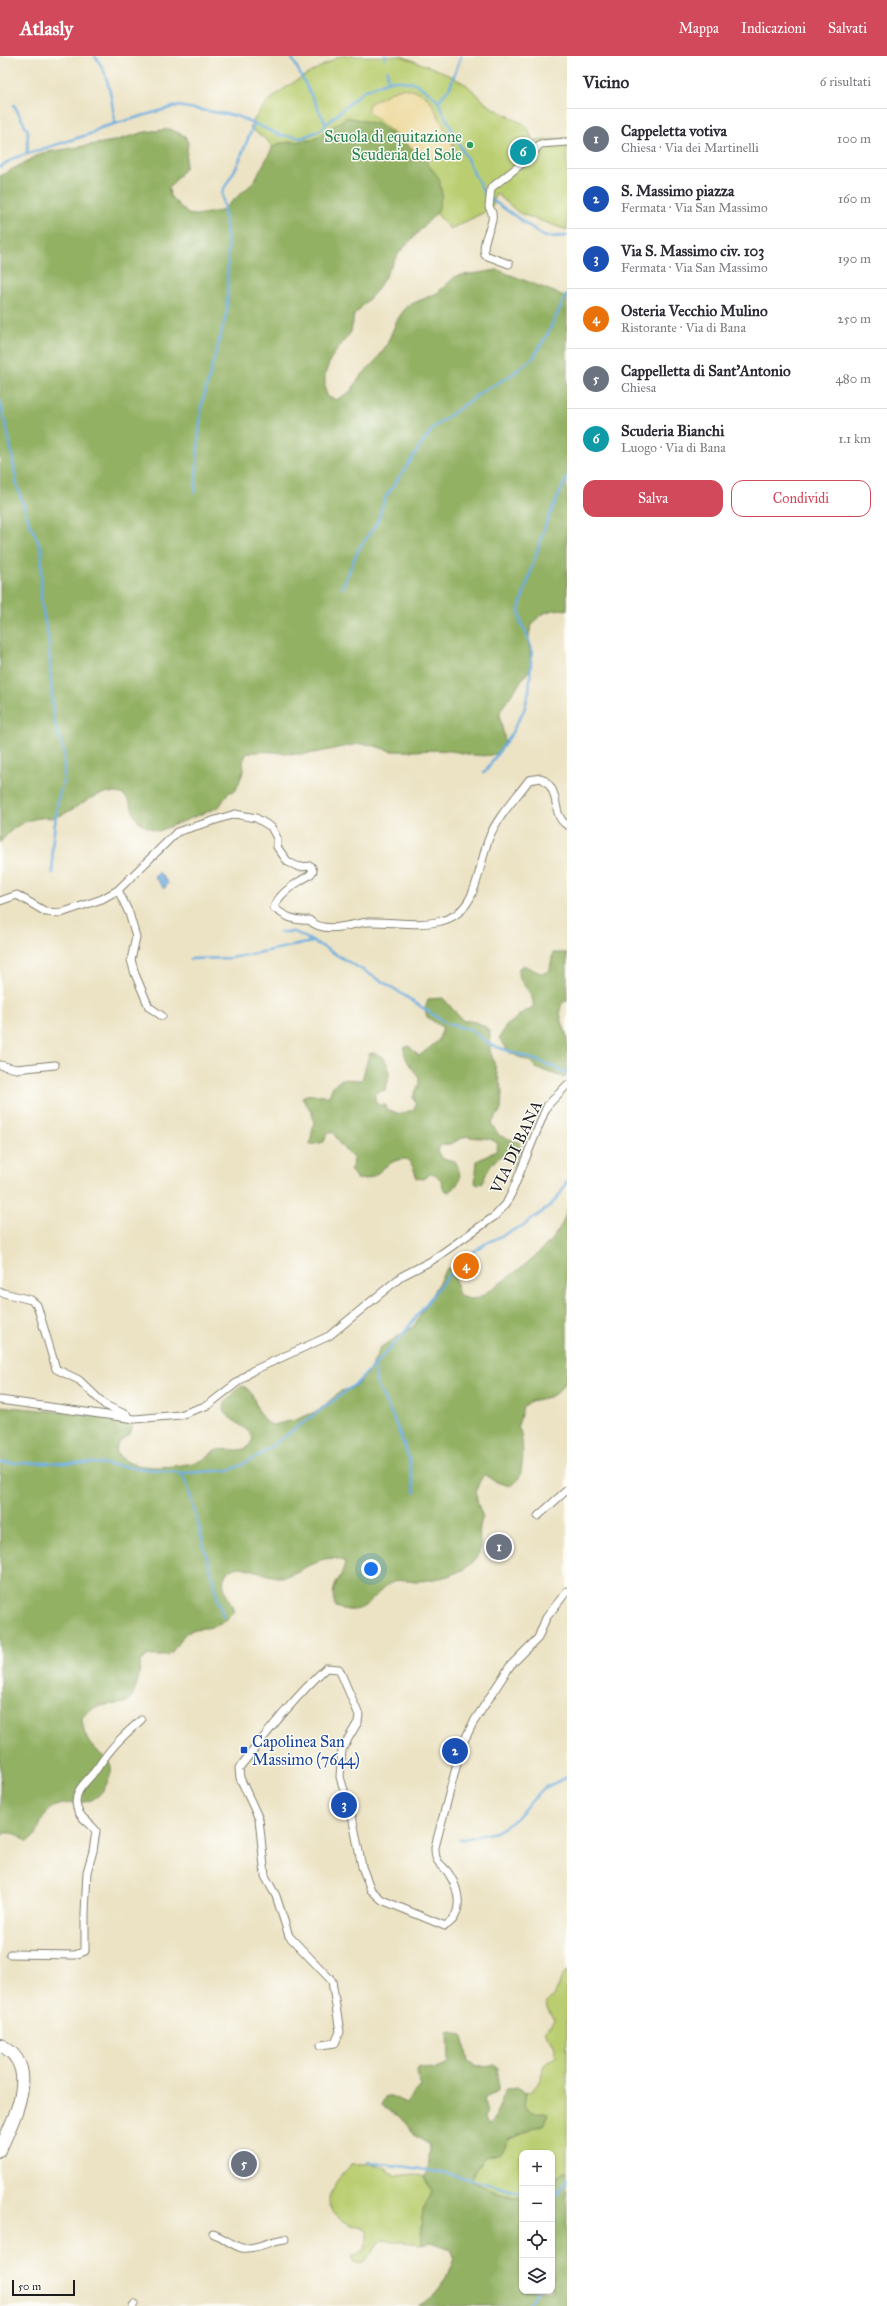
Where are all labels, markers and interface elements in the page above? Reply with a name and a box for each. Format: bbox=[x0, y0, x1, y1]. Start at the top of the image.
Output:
text: Atlasly bbox=[20, 17, 73, 40]
text: Mappa bbox=[679, 20, 719, 37]
text: Indicazioni bbox=[741, 20, 806, 37]
text: Salvati bbox=[828, 20, 867, 37]
text: Vicino bbox=[583, 72, 629, 93]
text: 6 risultati bbox=[820, 74, 871, 90]
text: Cappeletta votiva bbox=[621, 122, 727, 140]
place label: Scuola di equitazione Scuderia del Sole bbox=[324, 127, 462, 164]
text: 1 bbox=[593, 131, 599, 147]
text: 100 m bbox=[837, 131, 871, 147]
pin: 6 bbox=[510, 137, 536, 167]
marker: Scuola di equitazione Scuderia del Sole bbox=[465, 140, 475, 150]
text: Chiesa · Via dei Martinelli bbox=[621, 140, 759, 156]
text: S. Massimo piazza bbox=[621, 182, 734, 200]
text: 2 bbox=[593, 191, 599, 207]
text: 160 m bbox=[838, 191, 871, 207]
text: Fermata · Via San Massimo bbox=[621, 200, 768, 216]
text: Via S. Massimo civ. 103 bbox=[621, 242, 764, 260]
text: 3 bbox=[593, 251, 599, 267]
text: 190 m bbox=[838, 251, 871, 267]
text: Fermata · Via San Massimo bbox=[621, 260, 768, 276]
text: Osteria Vecchio Mulino bbox=[621, 302, 768, 320]
text: 4 bbox=[592, 311, 600, 327]
text: 250 m bbox=[837, 311, 871, 327]
text: Ristorante · Via di Bana bbox=[621, 320, 746, 336]
text: Cappelletta di Sant'Antonio bbox=[621, 362, 791, 380]
text: 5 bbox=[593, 371, 599, 387]
text: 480 m bbox=[836, 371, 871, 387]
text: Chiesa bbox=[621, 380, 656, 396]
text: Scuderia Bianchi bbox=[621, 422, 724, 440]
text: 6 bbox=[593, 431, 599, 447]
text: 1.1 km bbox=[838, 431, 871, 447]
text: Luogo · Via di Bana bbox=[621, 440, 726, 456]
button: Salva bbox=[583, 480, 723, 517]
button: Condividi bbox=[731, 480, 871, 517]
street label: VIA DI BANA bbox=[486, 1097, 546, 1197]
pin: 4 bbox=[453, 1251, 479, 1281]
pin: 1 bbox=[486, 1532, 512, 1562]
your location bbox=[361, 1559, 381, 1579]
place label: Capolinea San Massimo (7644) bbox=[252, 1732, 360, 1770]
pin: 2 bbox=[442, 1736, 468, 1766]
marker: Capolinea San Massimo (7644) bbox=[239, 1745, 249, 1755]
pin: 3 bbox=[331, 1790, 357, 1820]
pin: 5 bbox=[231, 2149, 257, 2179]
map controls bbox=[519, 2150, 555, 2294]
button: + bbox=[519, 2150, 555, 2186]
button: − bbox=[519, 2186, 555, 2222]
button: locate bbox=[519, 2222, 555, 2258]
button: layers bbox=[519, 2258, 555, 2294]
scale bar bbox=[12, 2278, 75, 2297]
text: 50 m bbox=[18, 2280, 41, 2293]

